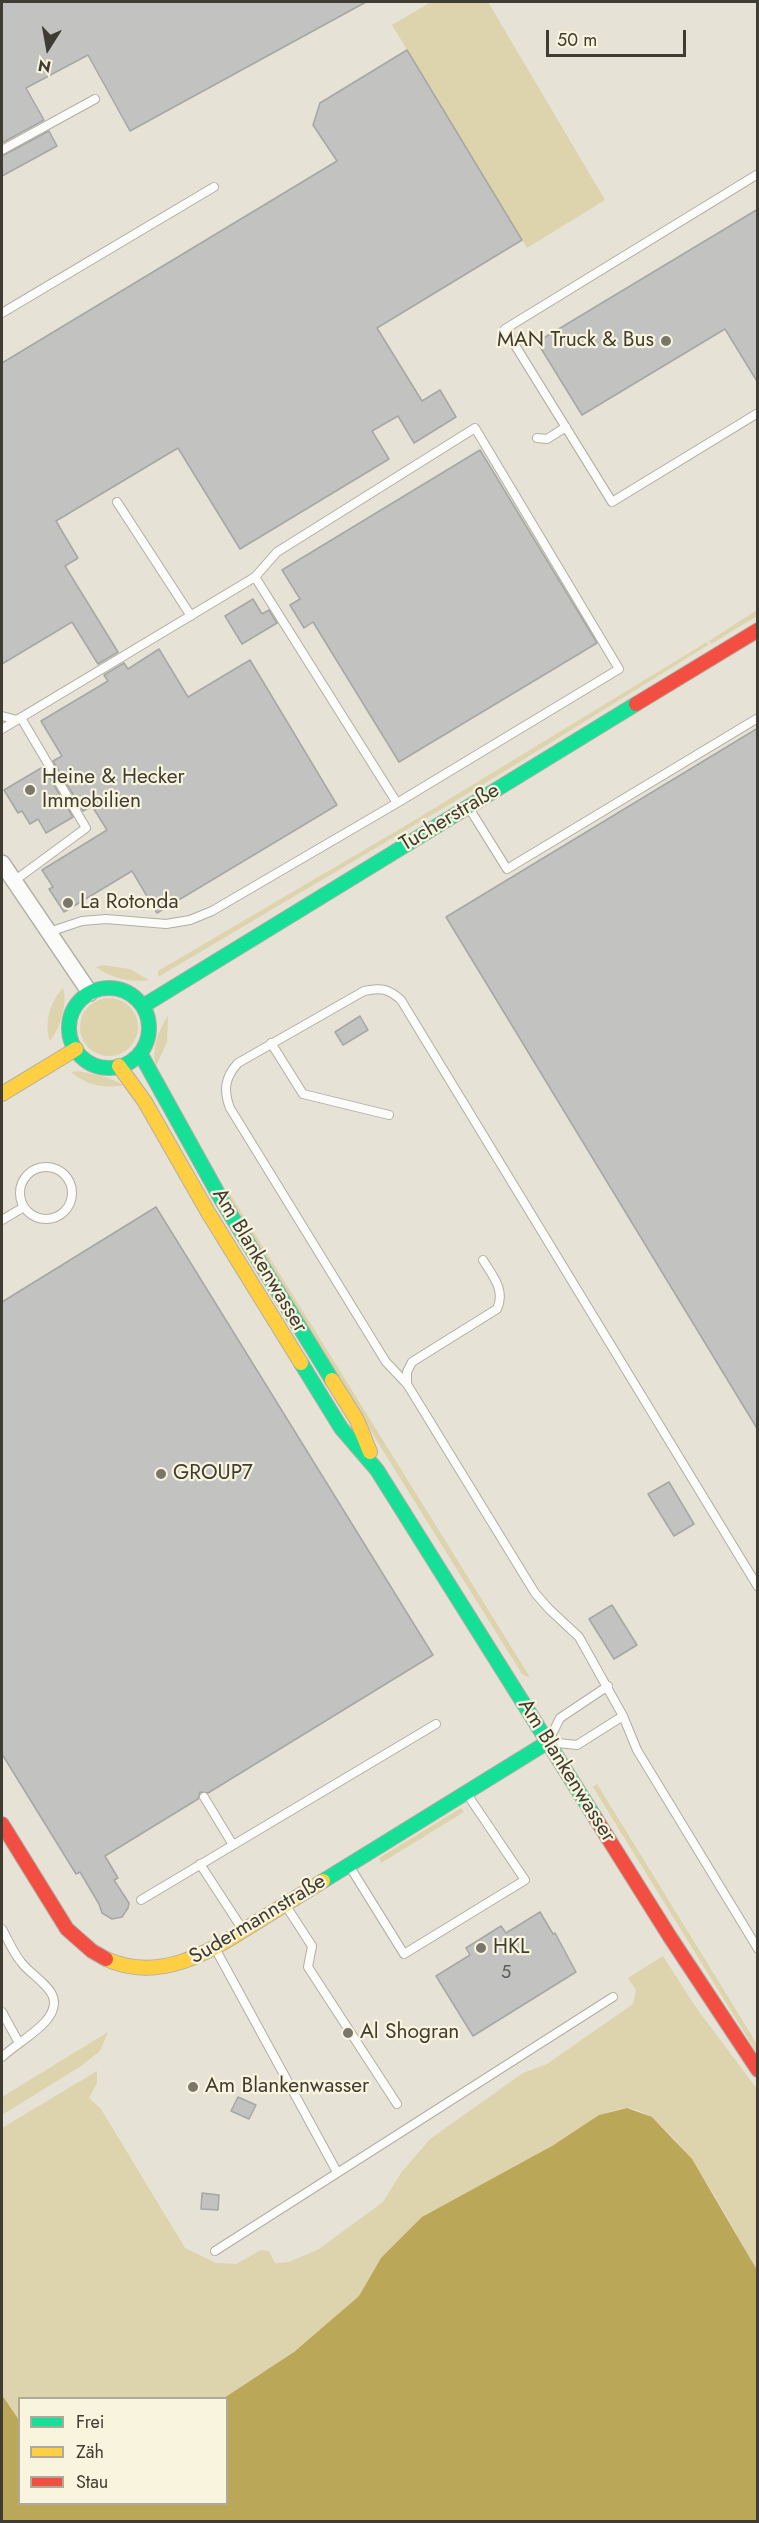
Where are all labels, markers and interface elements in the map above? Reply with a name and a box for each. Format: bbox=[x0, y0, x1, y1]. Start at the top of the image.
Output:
north arrow bbox=[18, 18, 78, 78]
scale bar bbox=[549, 18, 688, 56]
text: 50 m bbox=[557, 27, 597, 53]
text: N bbox=[36, 54, 53, 79]
place label: MAN Truck & Bus bbox=[497, 328, 654, 354]
marker: MAN Truck & Bus bbox=[659, 334, 673, 348]
place label: Heine & Hecker Immobilien bbox=[42, 765, 185, 815]
street label: Tucherstraße bbox=[396, 778, 504, 858]
marker: Heine & Hecker Immobilien bbox=[23, 783, 37, 797]
place label: La Rotonda bbox=[80, 890, 179, 916]
marker: La Rotonda bbox=[61, 896, 75, 910]
street label: Am Blankenwasser bbox=[206, 1184, 312, 1338]
place label: GROUP7 bbox=[173, 1461, 253, 1487]
marker: GROUP7 bbox=[154, 1467, 168, 1481]
street label: Am Blankenwasser bbox=[512, 1695, 620, 1847]
street label: Sudermannstraße bbox=[185, 1869, 331, 1971]
place label: HKL bbox=[493, 1935, 529, 1961]
marker: HKL bbox=[474, 1941, 488, 1955]
house number: 5 bbox=[501, 1963, 511, 1985]
place label: Al Shogran bbox=[360, 2020, 459, 2046]
marker: Al Shogran bbox=[341, 2026, 355, 2040]
place label: Am Blankenwasser bbox=[205, 2074, 369, 2100]
marker: Am Blankenwasser bbox=[186, 2080, 200, 2094]
legend bbox=[18, 2397, 228, 2505]
text: Frei bbox=[76, 2409, 105, 2435]
text: Zäh bbox=[76, 2439, 104, 2465]
text: Stau bbox=[76, 2469, 108, 2495]

